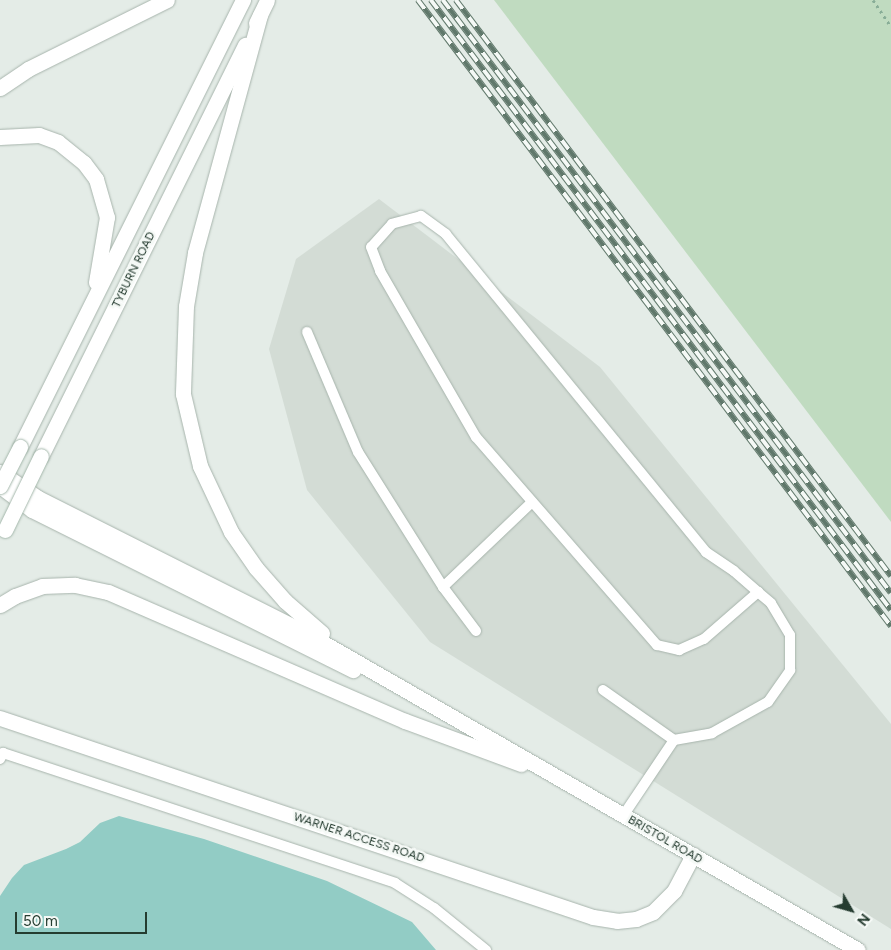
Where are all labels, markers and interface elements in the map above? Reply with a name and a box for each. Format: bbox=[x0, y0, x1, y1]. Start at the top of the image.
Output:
street label: TYBURN ROAD bbox=[109, 230, 159, 310]
street label: WARNER ACCESS ROAD bbox=[292, 810, 426, 866]
street label: BRISTOL ROAD bbox=[625, 813, 705, 867]
north arrow bbox=[826, 885, 876, 935]
scale bar bbox=[18, 902, 150, 934]
text: N bbox=[853, 910, 873, 929]
text: 50 m bbox=[23, 912, 58, 930]

